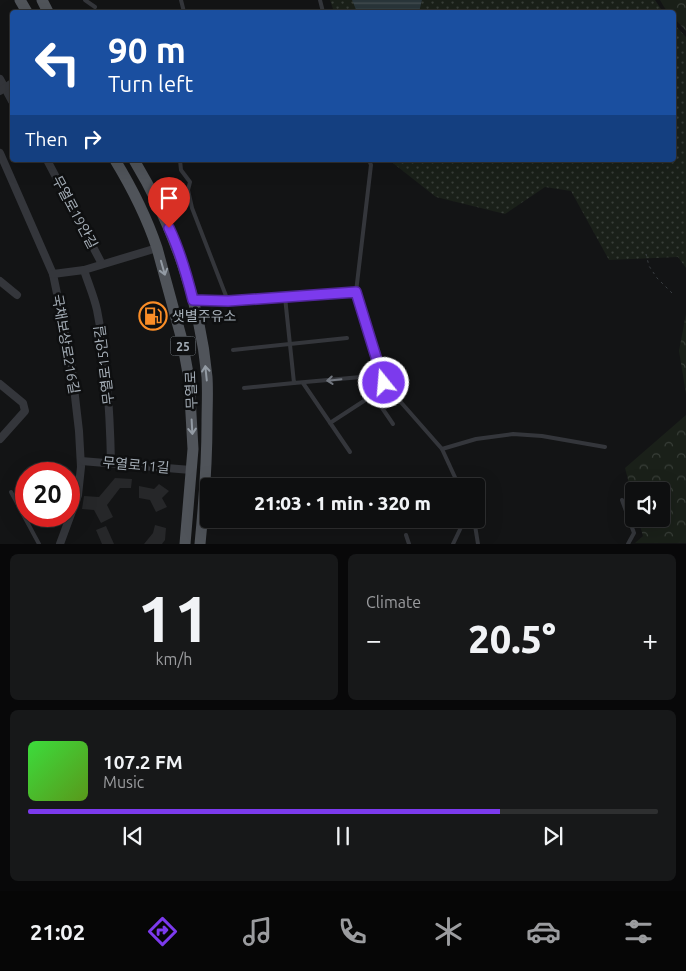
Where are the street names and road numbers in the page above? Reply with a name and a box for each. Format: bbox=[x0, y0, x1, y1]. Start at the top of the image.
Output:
street label: 무열로19안길 bbox=[49, 173, 101, 251]
street label: 국채보상로216길 bbox=[49, 293, 83, 395]
street label: 무열로15안길 bbox=[91, 324, 117, 406]
road number: 25 bbox=[170, 336, 196, 356]
street label: 무열로 bbox=[182, 370, 200, 410]
street label: 무열로11길 bbox=[102, 454, 170, 476]

